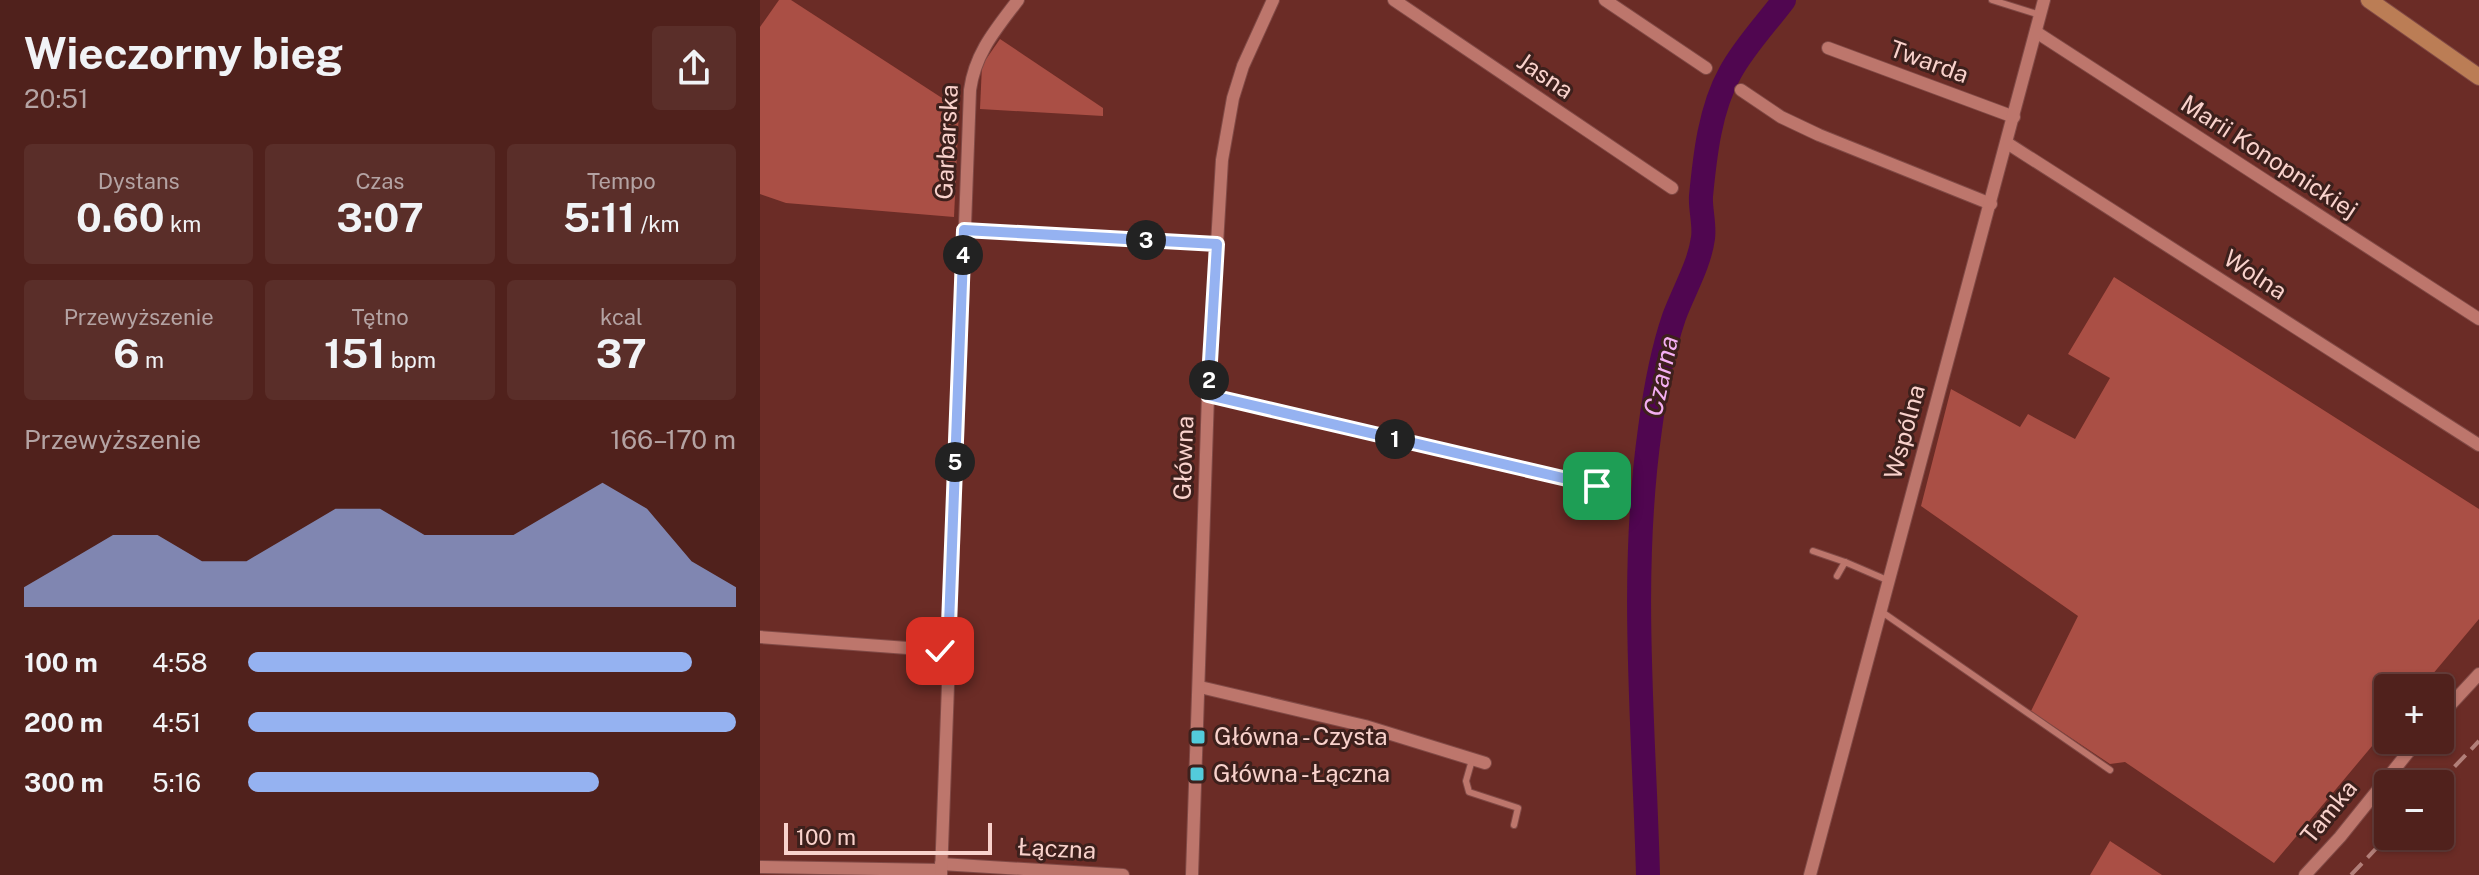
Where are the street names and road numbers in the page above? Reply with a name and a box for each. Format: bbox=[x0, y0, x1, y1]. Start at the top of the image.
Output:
street label: Twarda bbox=[1886, 34, 1973, 88]
street label: Jasna bbox=[1512, 46, 1579, 104]
street label: Garbarska bbox=[929, 84, 963, 200]
street label: Marii Konopnickiej bbox=[2176, 89, 2363, 224]
street label: Wolna bbox=[2219, 243, 2292, 305]
street label: Wspólna bbox=[1878, 381, 1930, 482]
street label: Główna bbox=[1168, 415, 1198, 501]
street label: Tamka bbox=[2294, 774, 2362, 849]
street label: Łączna bbox=[1017, 832, 1097, 864]

